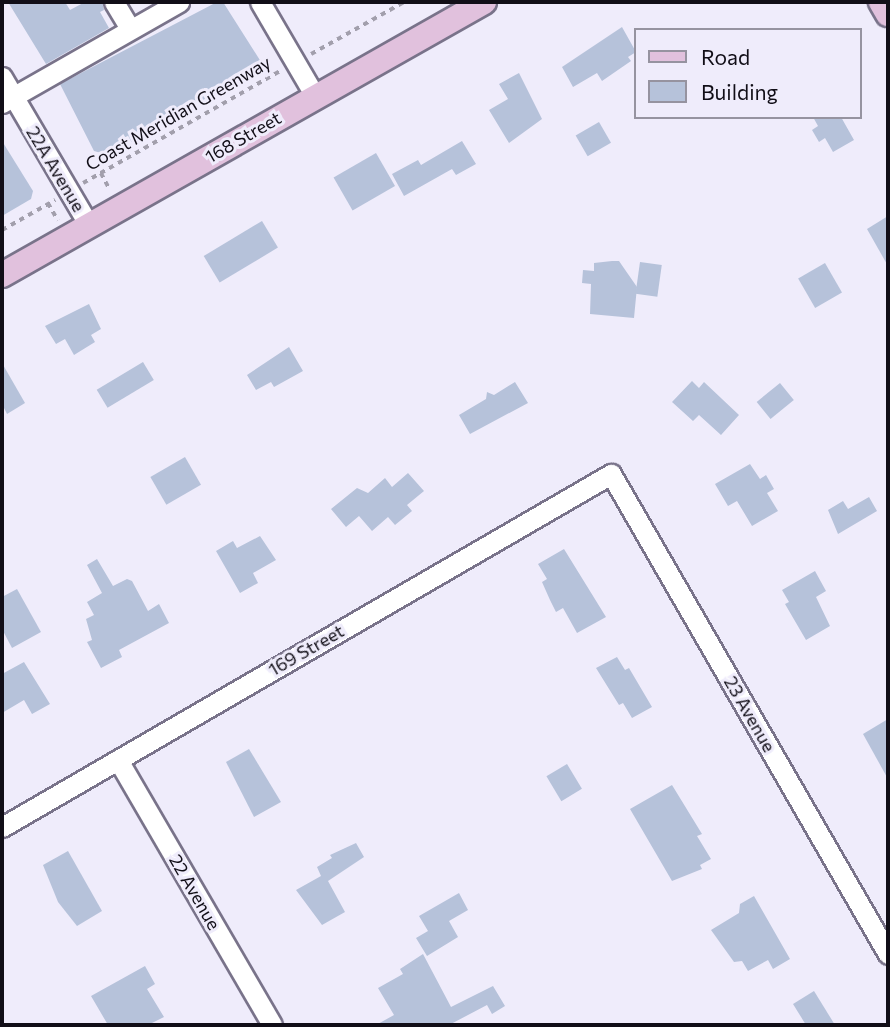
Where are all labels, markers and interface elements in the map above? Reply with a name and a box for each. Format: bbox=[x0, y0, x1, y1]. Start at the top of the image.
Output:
legend bbox=[634, 28, 862, 119]
text: Road bbox=[701, 44, 750, 69]
street label: Coast Meridian Greenway bbox=[82, 51, 274, 175]
text: Building bbox=[701, 79, 778, 104]
street label: 168 Street bbox=[201, 107, 285, 167]
street label: 22A Avenue bbox=[22, 122, 90, 216]
street label: 169 Street bbox=[264, 620, 348, 680]
street label: 23 Avenue bbox=[720, 672, 780, 756]
street label: 22 Avenue bbox=[165, 850, 225, 934]

